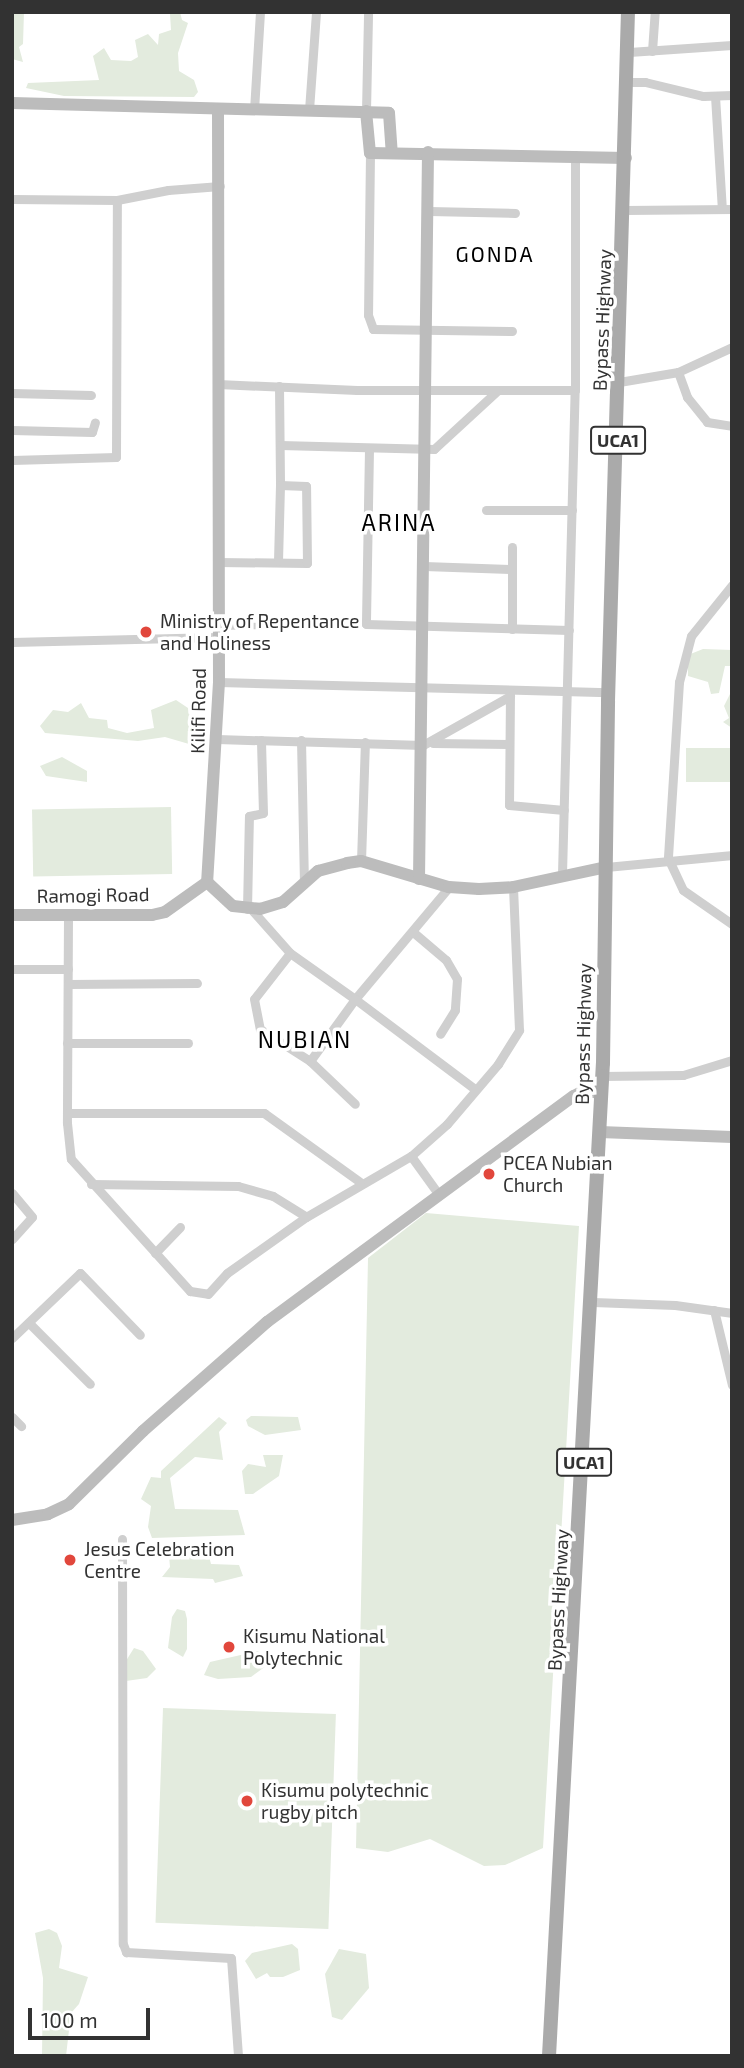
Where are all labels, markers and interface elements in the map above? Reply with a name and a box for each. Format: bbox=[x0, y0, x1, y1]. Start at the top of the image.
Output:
district label: GONDA bbox=[456, 241, 534, 267]
street label: Bypass Highway bbox=[588, 249, 616, 391]
road number: UCA1 bbox=[590, 426, 646, 454]
district label: ARINA bbox=[362, 508, 436, 536]
place label: Ministry of Repentance and Holiness bbox=[160, 610, 360, 654]
marker: Ministry of Repentance and Holiness bbox=[138, 624, 154, 640]
street label: Kilifi Road bbox=[186, 668, 210, 754]
street label: Ramogi Road bbox=[36, 883, 150, 907]
street label: Bypass Highway bbox=[570, 963, 596, 1105]
district label: NUBIAN bbox=[259, 1025, 351, 1053]
place label: PCEA Nubian Church bbox=[503, 1152, 613, 1196]
marker: PCEA Nubian Church bbox=[481, 1166, 497, 1182]
road number: UCA1 bbox=[556, 1448, 612, 1476]
street label: Bypass Highway bbox=[543, 1529, 573, 1671]
place label: Jesus Celebration Centre bbox=[84, 1538, 235, 1582]
marker: Jesus Celebration Centre bbox=[62, 1552, 78, 1568]
place label: Kisumu National Polytechnic bbox=[243, 1625, 385, 1669]
marker: Kisumu National Polytechnic bbox=[221, 1639, 237, 1655]
place label: Kisumu polytechnic rugby pitch bbox=[261, 1779, 429, 1823]
marker: Kisumu polytechnic rugby pitch bbox=[239, 1793, 255, 1809]
scale bar bbox=[32, 1994, 154, 2038]
text: 100 m bbox=[41, 2007, 98, 2032]

